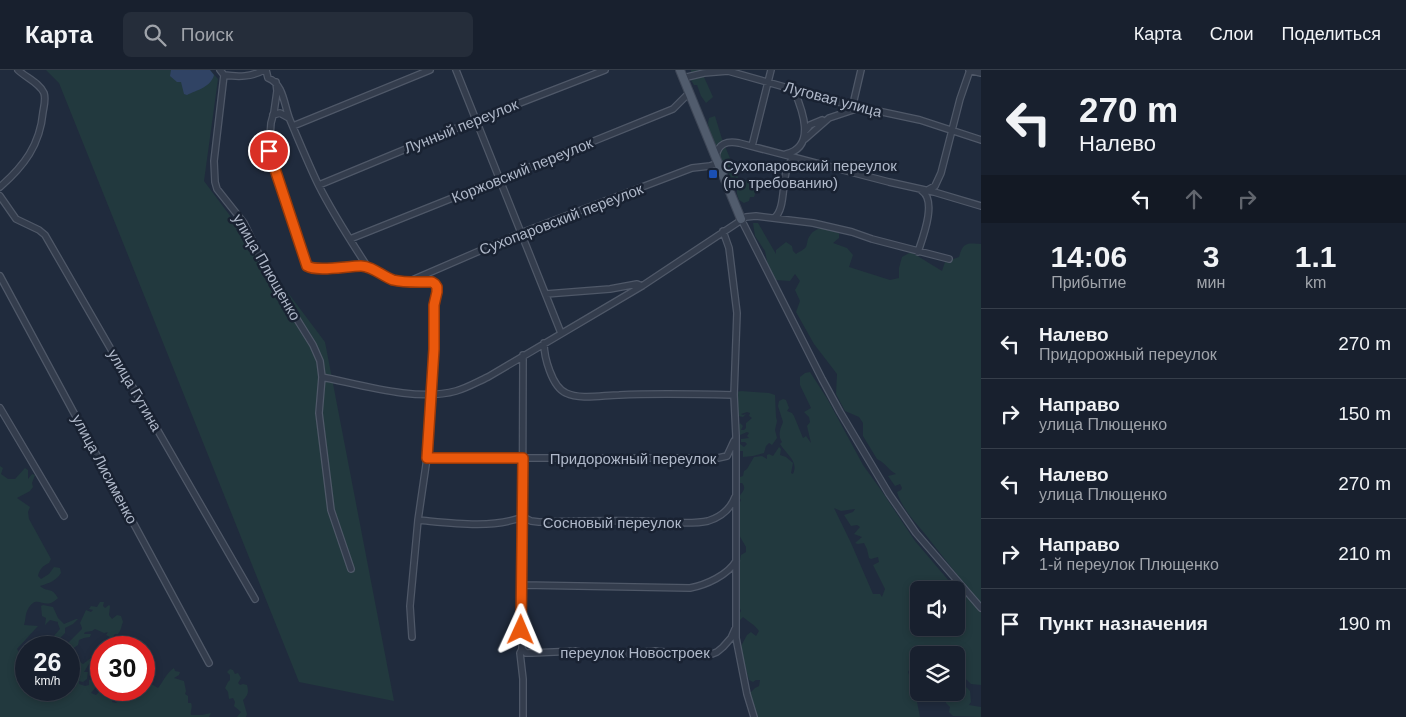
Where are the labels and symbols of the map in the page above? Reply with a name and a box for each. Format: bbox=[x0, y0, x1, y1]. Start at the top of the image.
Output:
street label: Луговая улица bbox=[782, 78, 884, 120]
street label: Лунный переулок bbox=[402, 95, 521, 157]
pin bbox=[248, 130, 290, 172]
street label: Коржовский переулок bbox=[449, 134, 595, 206]
place label: Сухопаровский переулок (по требованию) bbox=[723, 157, 897, 191]
marker: Сухопаровский переулок (по требованию) bbox=[707, 168, 719, 180]
street label: Сухопаровский переулок bbox=[477, 180, 646, 258]
street label: улица Плющенко bbox=[230, 211, 304, 323]
street label: улица Гутина bbox=[105, 346, 166, 435]
street label: улица Лисименко bbox=[69, 411, 141, 527]
street label: Придорожный переулок bbox=[550, 450, 717, 467]
street label: Сосновый переулок bbox=[543, 514, 682, 531]
position arrow bbox=[494, 603, 546, 655]
speed limit sign: 30 bbox=[90, 636, 155, 701]
street label: переулок Новостроек bbox=[560, 644, 710, 661]

